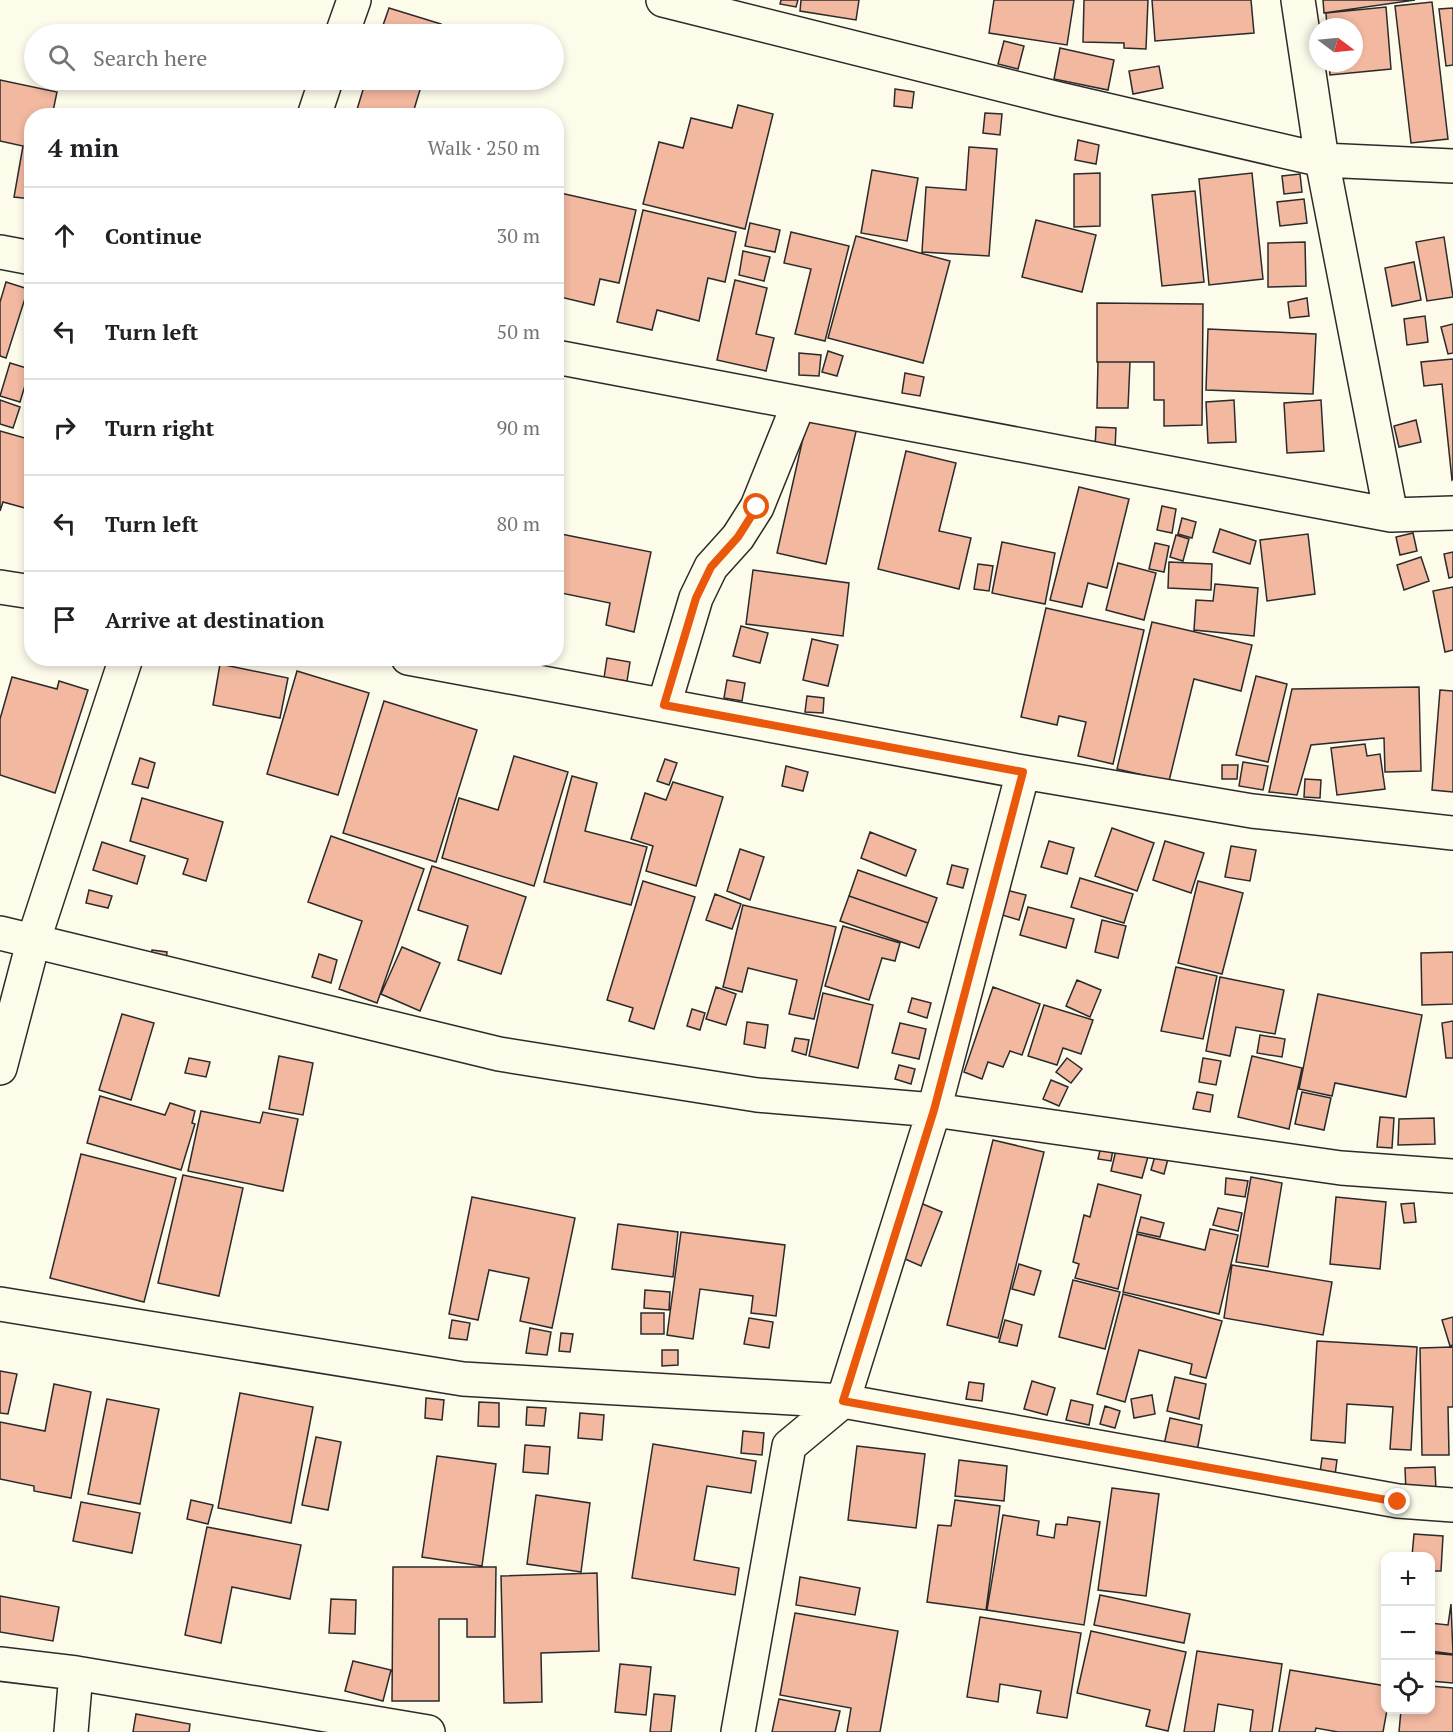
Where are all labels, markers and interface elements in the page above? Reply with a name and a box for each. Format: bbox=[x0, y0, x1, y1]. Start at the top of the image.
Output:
north arrow bbox=[1309, 18, 1363, 72]
search box bbox=[24, 24, 564, 90]
icon: search bbox=[45, 41, 78, 74]
text: Search here bbox=[93, 43, 207, 72]
text: 4 min bbox=[48, 130, 119, 164]
text: Walk · 250 m bbox=[428, 134, 540, 161]
icon: ahead bbox=[48, 219, 81, 252]
text: Continue bbox=[105, 221, 202, 250]
text: 30 m bbox=[497, 222, 540, 249]
icon: left bbox=[48, 315, 81, 348]
text: Turn left bbox=[105, 317, 198, 346]
text: 50 m bbox=[497, 318, 540, 345]
icon: right bbox=[48, 411, 81, 444]
text: Turn right bbox=[105, 413, 214, 442]
text: 90 m bbox=[497, 414, 540, 441]
route start bbox=[743, 493, 769, 519]
icon: left bbox=[48, 507, 81, 540]
text: Turn left bbox=[105, 509, 198, 538]
text: 80 m bbox=[497, 510, 540, 537]
icon: arrive bbox=[48, 603, 81, 636]
text: Arrive at destination bbox=[105, 605, 324, 634]
route end bbox=[1384, 1488, 1410, 1514]
map controls bbox=[1381, 1552, 1435, 1714]
button: + bbox=[1381, 1552, 1435, 1606]
button: − bbox=[1381, 1606, 1435, 1660]
button: locate bbox=[1381, 1660, 1435, 1714]

